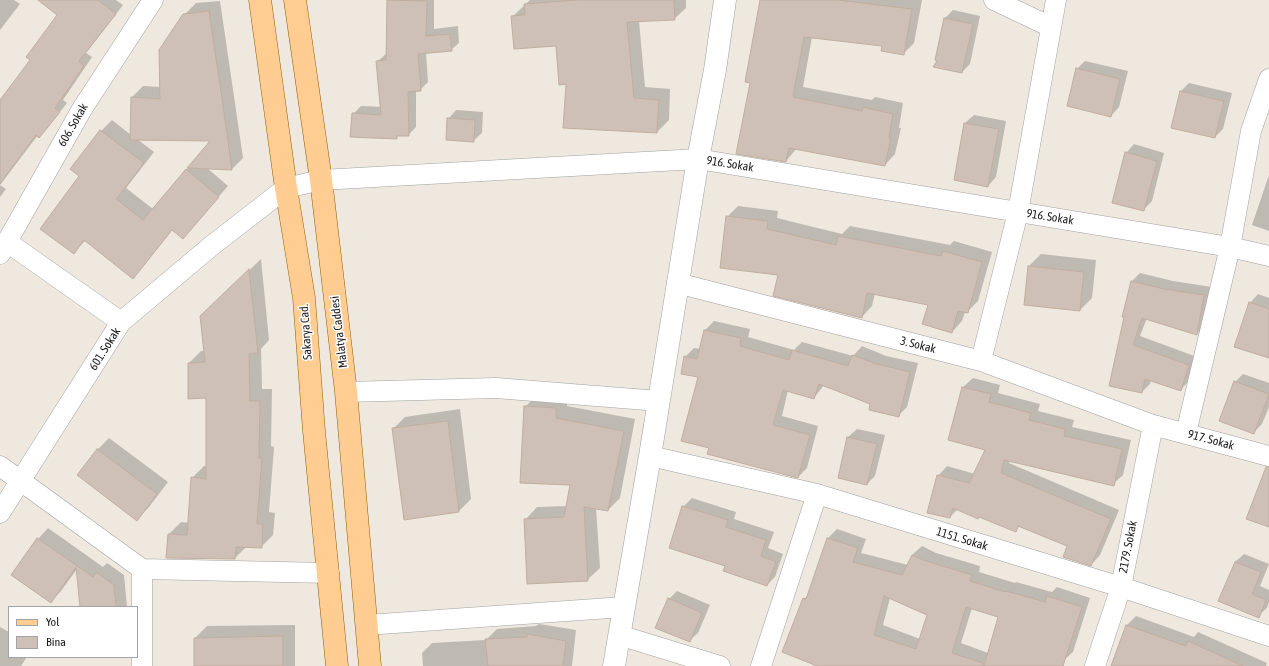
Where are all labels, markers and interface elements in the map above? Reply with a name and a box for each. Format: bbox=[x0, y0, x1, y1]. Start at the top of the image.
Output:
street label: 606. Sokak bbox=[55, 101, 91, 149]
street label: 916. Sokak bbox=[705, 153, 755, 175]
street label: 916. Sokak bbox=[1025, 206, 1075, 228]
street label: Malatya Caddesi bbox=[327, 295, 351, 369]
street label: Sakarya Cad. bbox=[297, 304, 315, 360]
street label: 601. Sokak bbox=[86, 325, 124, 373]
street label: 3. Sokak bbox=[899, 334, 937, 356]
street label: 917. Sokak bbox=[1186, 427, 1236, 453]
street label: 2179. Sokak bbox=[1116, 520, 1140, 574]
street label: 1151. Sokak bbox=[934, 524, 990, 554]
legend bbox=[8, 606, 138, 658]
text: Yol bbox=[46, 615, 59, 629]
text: Bina bbox=[46, 635, 66, 649]

